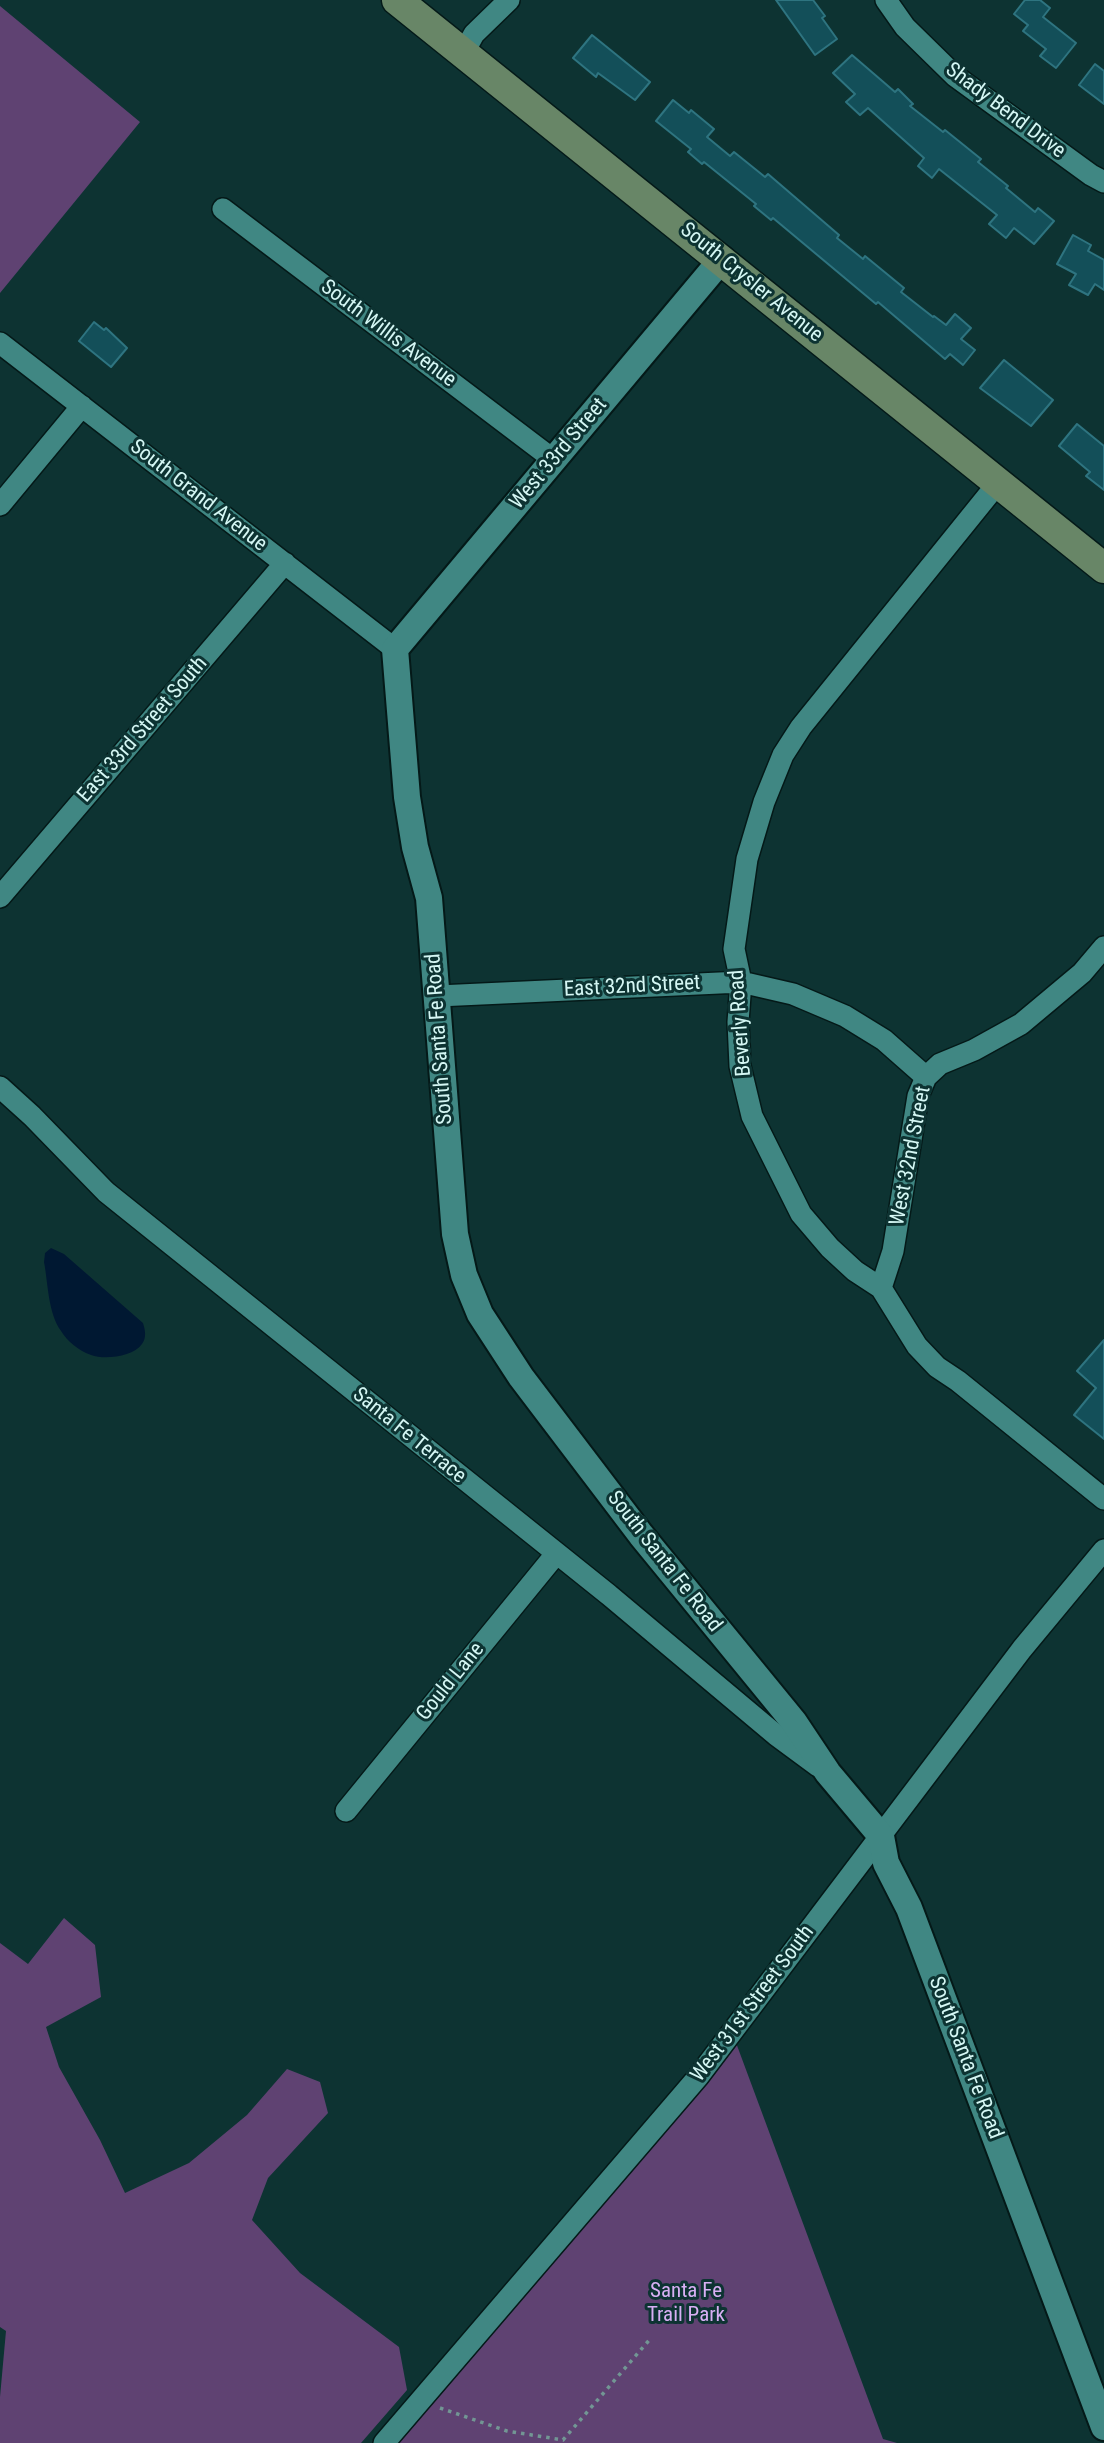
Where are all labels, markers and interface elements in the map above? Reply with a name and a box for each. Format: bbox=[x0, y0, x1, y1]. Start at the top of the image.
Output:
street label: Shady Bend Drive bbox=[940, 58, 1070, 164]
street label: South Crysler Avenue bbox=[675, 218, 827, 348]
street label: South Willis Avenue bbox=[315, 275, 461, 393]
street label: West 33rd Street bbox=[505, 393, 613, 515]
street label: South Grand Avenue bbox=[124, 435, 272, 557]
street label: East 33rd Street South bbox=[73, 652, 213, 808]
street label: South Santa Fe Road bbox=[421, 952, 459, 1126]
street label: Beverly Road bbox=[725, 969, 757, 1077]
street label: East 32nd Street bbox=[563, 971, 701, 1003]
street label: West 32nd Street bbox=[885, 1084, 937, 1228]
street label: Santa Fe Terrace bbox=[347, 1383, 471, 1489]
street label: South Santa Fe Road bbox=[601, 1487, 727, 1637]
street label: Gould Lane bbox=[412, 1638, 490, 1726]
street label: West 31st Street South bbox=[686, 1921, 820, 2087]
street label: South Santa Fe Road bbox=[922, 1973, 1008, 2143]
park label: Santa Fe Trail Park bbox=[647, 2279, 725, 2329]

